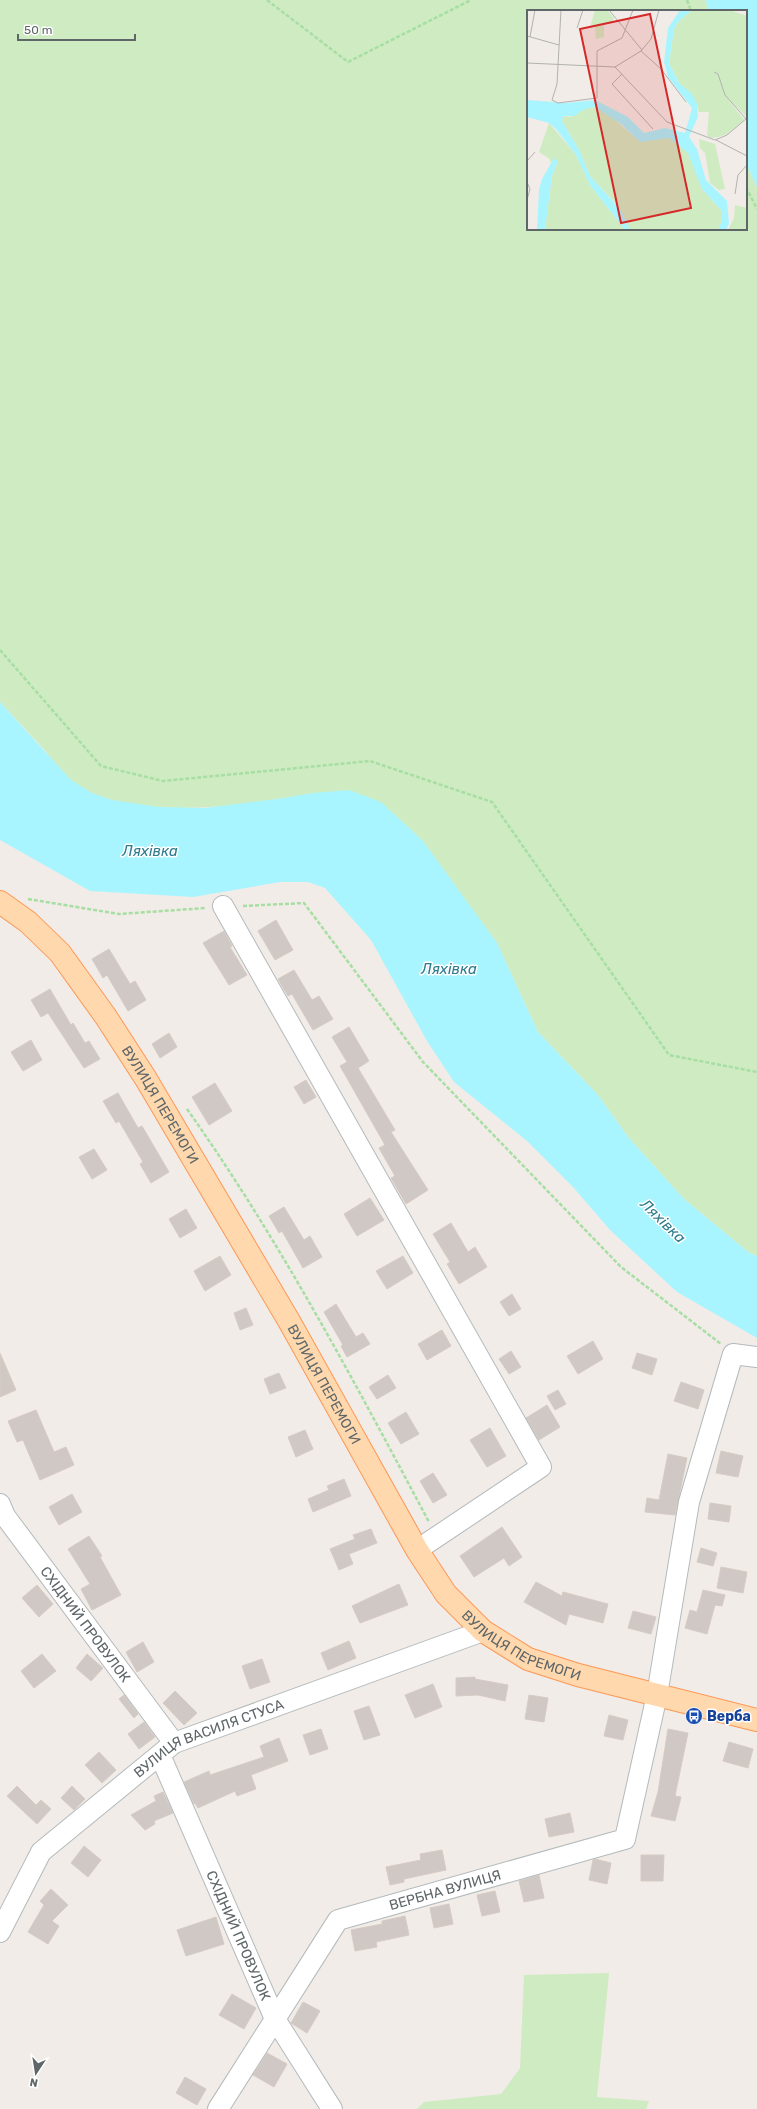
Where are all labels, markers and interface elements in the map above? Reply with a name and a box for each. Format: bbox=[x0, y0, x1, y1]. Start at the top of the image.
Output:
inset map bbox=[527, 10, 747, 230]
scale bar bbox=[18, 16, 135, 42]
text: 50 m bbox=[24, 23, 52, 37]
water label: Ляхівка bbox=[121, 842, 178, 860]
water label: Ляхівка bbox=[420, 960, 477, 978]
street label: ВУЛИЦЯ ПЕРЕМОГИ bbox=[118, 1043, 203, 1167]
water label: Ляхівка bbox=[636, 1195, 689, 1247]
street label: ВУЛИЦЯ ПЕРЕМОГИ bbox=[284, 1321, 365, 1447]
street label: СХІДНИЙ ПРОВУЛОК bbox=[37, 1563, 134, 1686]
street label: ВУЛИЦЯ ПЕРЕМОГИ bbox=[458, 1606, 583, 1684]
street label: ВУЛИЦЯ ВАСИЛЯ СТУСА bbox=[130, 1695, 287, 1781]
bus stop icon: Верба bbox=[684, 1706, 704, 1726]
place label: Верба bbox=[707, 1708, 751, 1725]
street label: ВЕРБНА ВУЛИЦЯ bbox=[387, 1866, 503, 1914]
street label: СХІДНИЙ ПРОВУЛОК bbox=[203, 1868, 274, 2003]
north arrow bbox=[16, 2053, 56, 2093]
text: N bbox=[29, 2075, 39, 2089]

